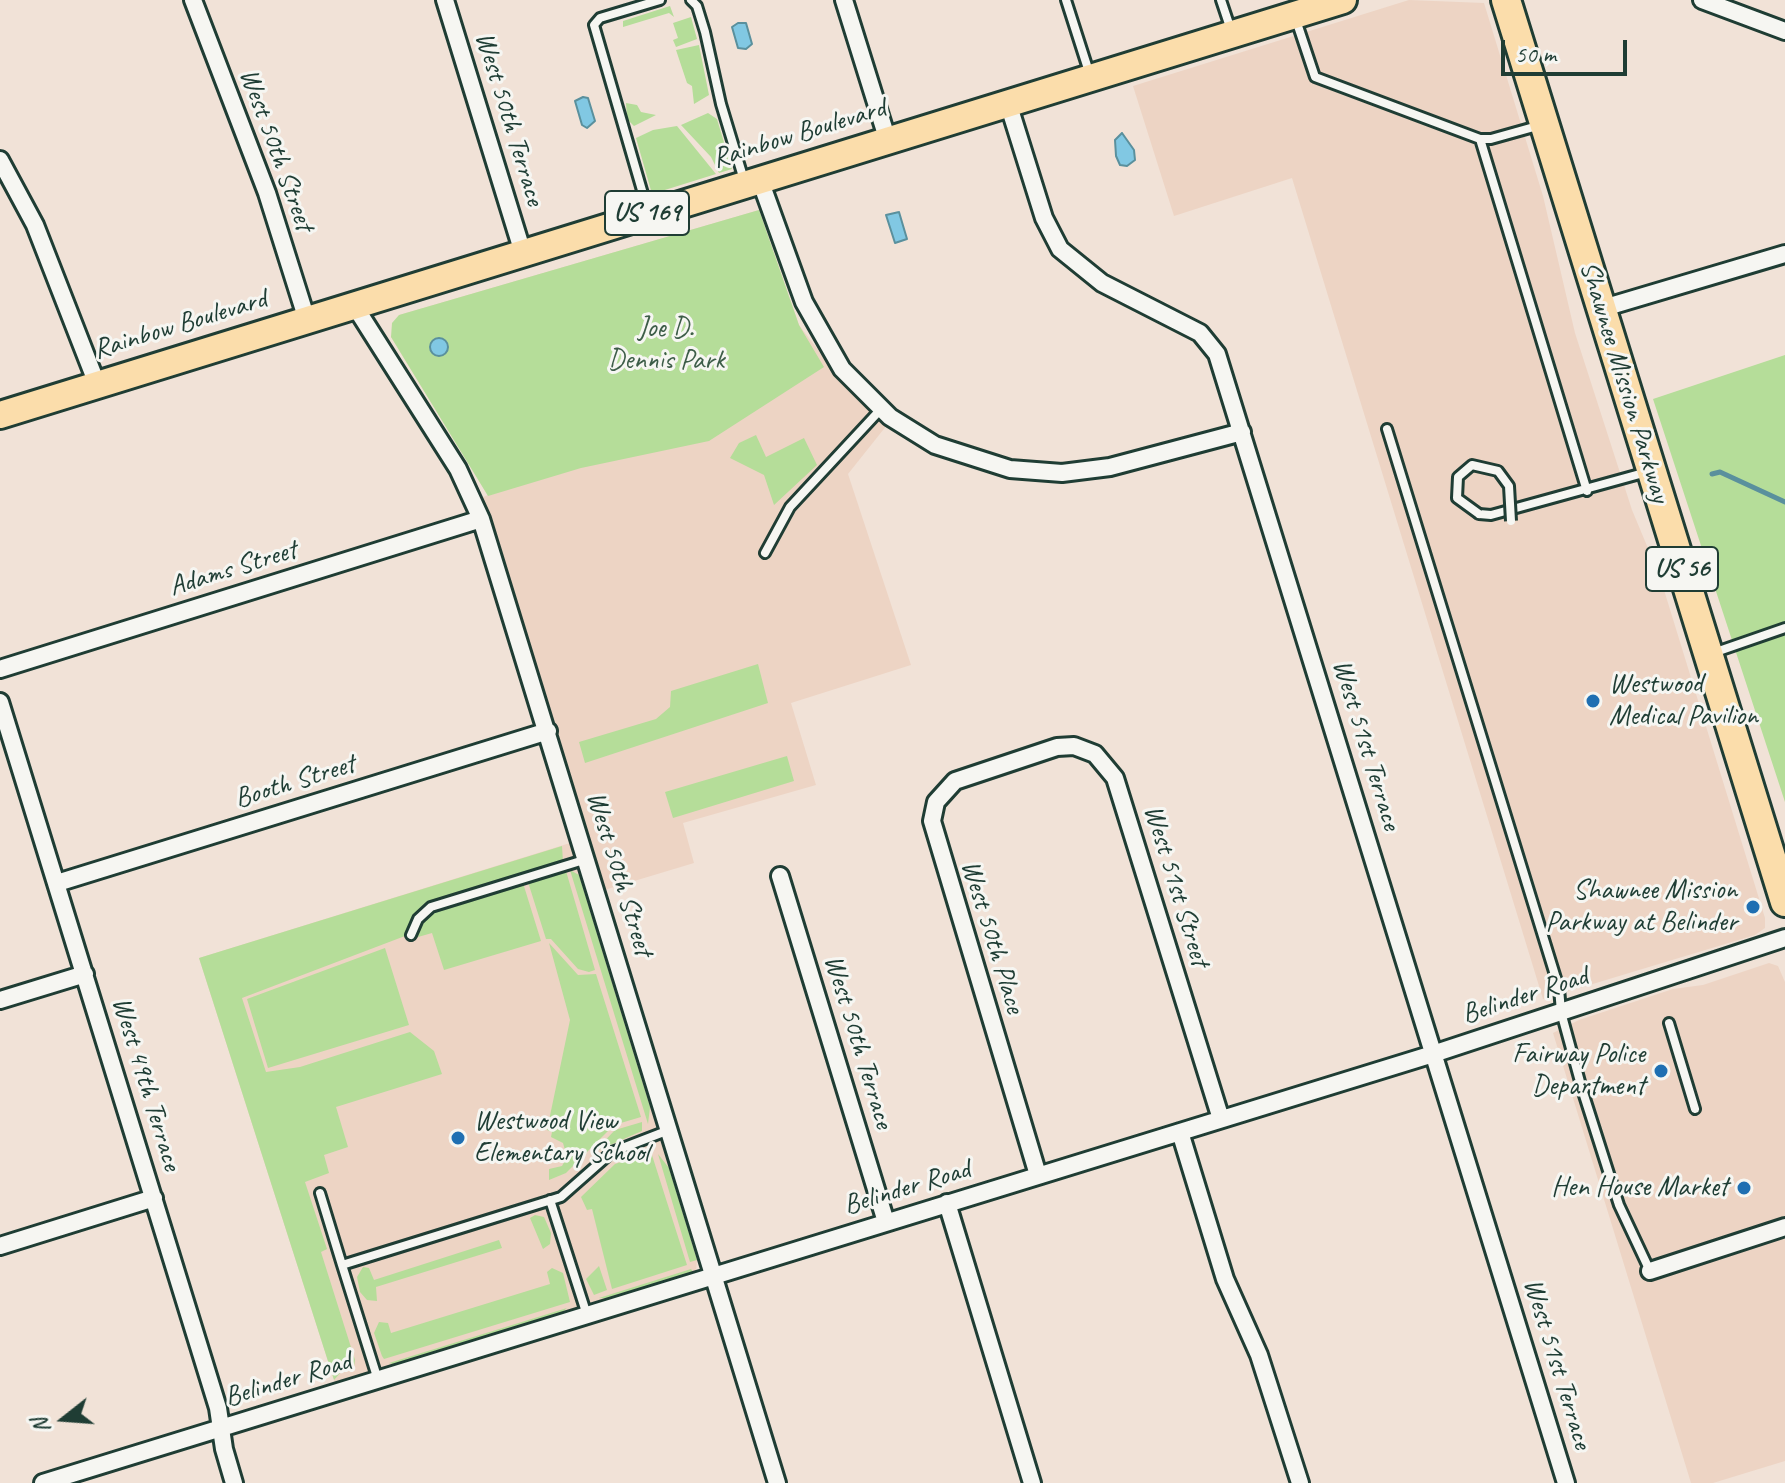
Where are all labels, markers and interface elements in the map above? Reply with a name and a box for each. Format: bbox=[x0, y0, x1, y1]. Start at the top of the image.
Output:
scale bar bbox=[1505, 24, 1631, 74]
street label: West 50th Terrace bbox=[467, 28, 551, 210]
text: 50 m bbox=[1515, 39, 1556, 69]
street label: West 50th Street bbox=[231, 64, 321, 236]
street label: Rainbow Boulevard bbox=[708, 92, 890, 176]
road number: US 169 bbox=[605, 191, 689, 235]
street label: Shawnee Mission Parkway bbox=[1571, 257, 1677, 507]
street label: Rainbow Boulevard bbox=[89, 283, 271, 367]
park label: Joe D. Dennis Park bbox=[608, 312, 724, 378]
street label: Adams Street bbox=[165, 534, 301, 604]
road number: US 56 bbox=[1646, 547, 1718, 591]
street label: West 51st Terrace bbox=[1324, 656, 1408, 834]
place label: Westwood Medical Pavilion bbox=[1609, 668, 1758, 734]
marker: Westwood Medical Pavilion bbox=[1584, 692, 1602, 710]
street label: Booth Street bbox=[231, 748, 359, 816]
street label: West 50th Street bbox=[578, 788, 660, 960]
street label: West 51st Street bbox=[1136, 801, 1216, 971]
street label: West 50th Place bbox=[953, 856, 1031, 1018]
place label: Shawnee Mission Parkway at Belinder bbox=[1546, 874, 1737, 940]
marker: Shawnee Mission Parkway at Belinder bbox=[1744, 898, 1762, 916]
street label: West 50th Terrace bbox=[816, 951, 900, 1133]
street label: Belinder Road bbox=[1458, 960, 1592, 1032]
street label: West 49th Terrace bbox=[104, 993, 188, 1175]
place label: Fairway Police Department bbox=[1512, 1038, 1645, 1104]
marker: Fairway Police Department bbox=[1652, 1062, 1670, 1080]
place label: Westwood View Elementary School bbox=[474, 1105, 649, 1171]
marker: Westwood View Elementary School bbox=[449, 1129, 467, 1147]
street label: Belinder Road bbox=[840, 1153, 974, 1223]
place label: Hen House Market bbox=[1551, 1171, 1728, 1205]
marker: Hen House Market bbox=[1735, 1179, 1753, 1197]
street label: West 51st Terrace bbox=[1515, 1275, 1599, 1453]
street label: Belinder Road bbox=[221, 1345, 355, 1415]
north arrow bbox=[24, 1379, 104, 1459]
text: N bbox=[26, 1415, 56, 1437]

